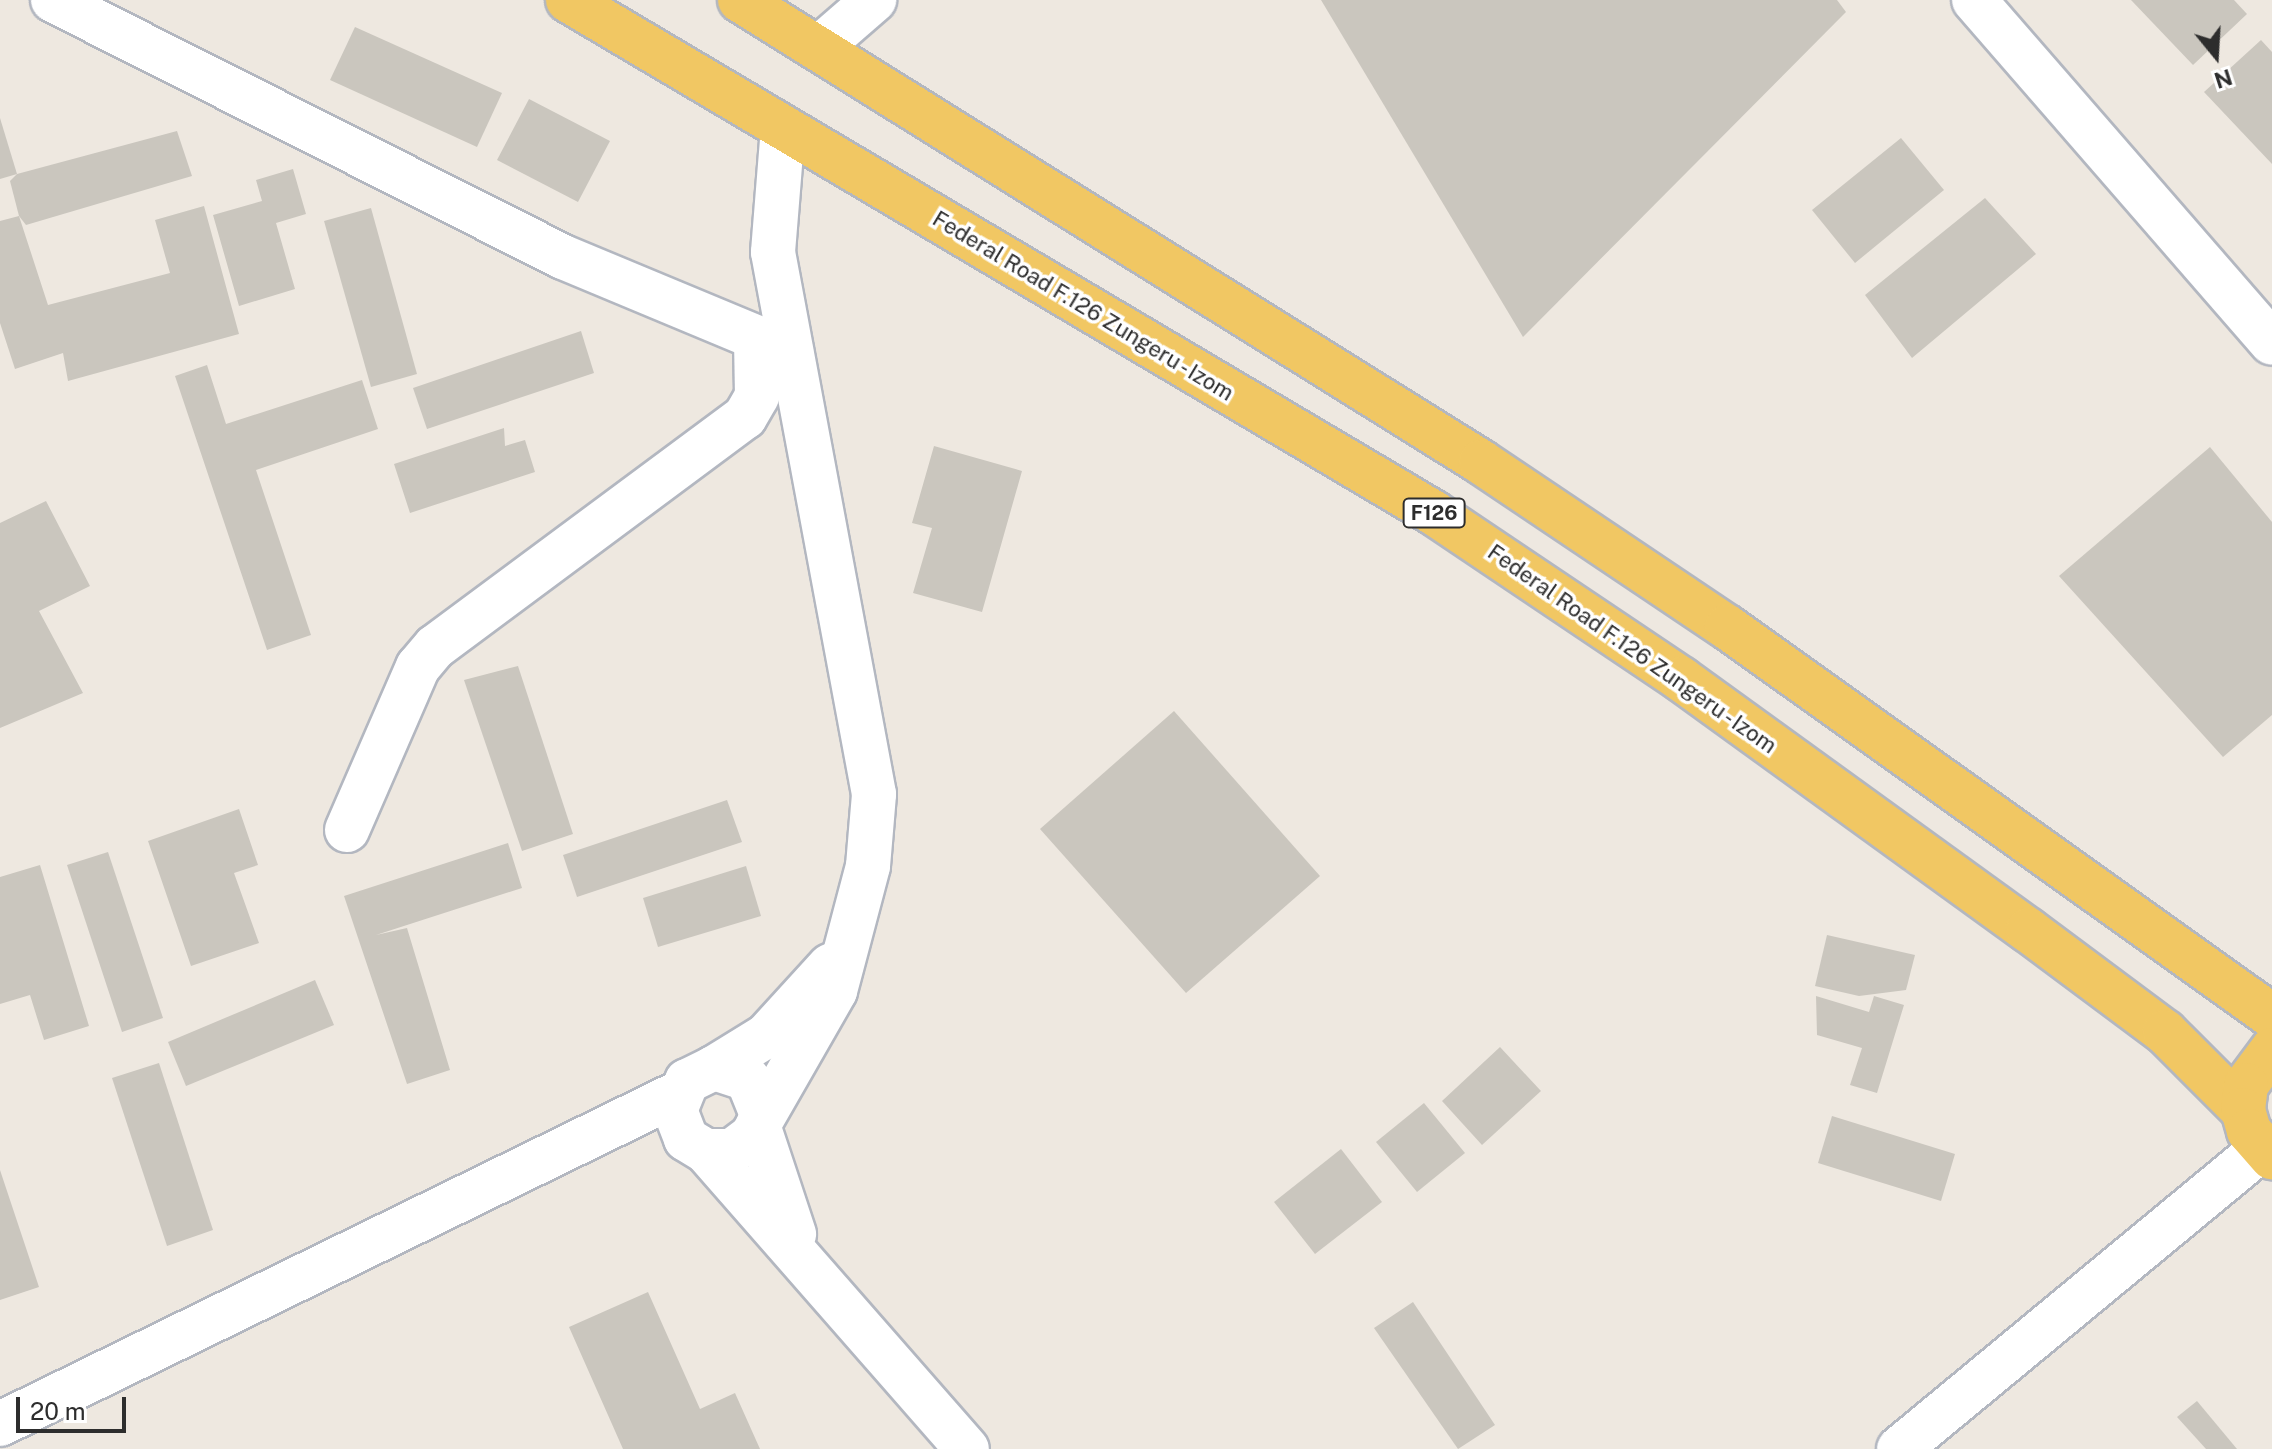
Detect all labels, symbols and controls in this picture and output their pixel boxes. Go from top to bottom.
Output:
north arrow [2176,16,2256,96]
text: N [2211,64,2236,94]
street label: Federal Road F.126 Zungeru - Izom [925,204,1241,408]
road number: F126 [1402,497,1466,529]
street label: Federal Road F.126 Zungeru - Izom [1480,537,1784,761]
scale bar [20,1381,130,1431]
text: 20 m [30,1397,86,1425]

